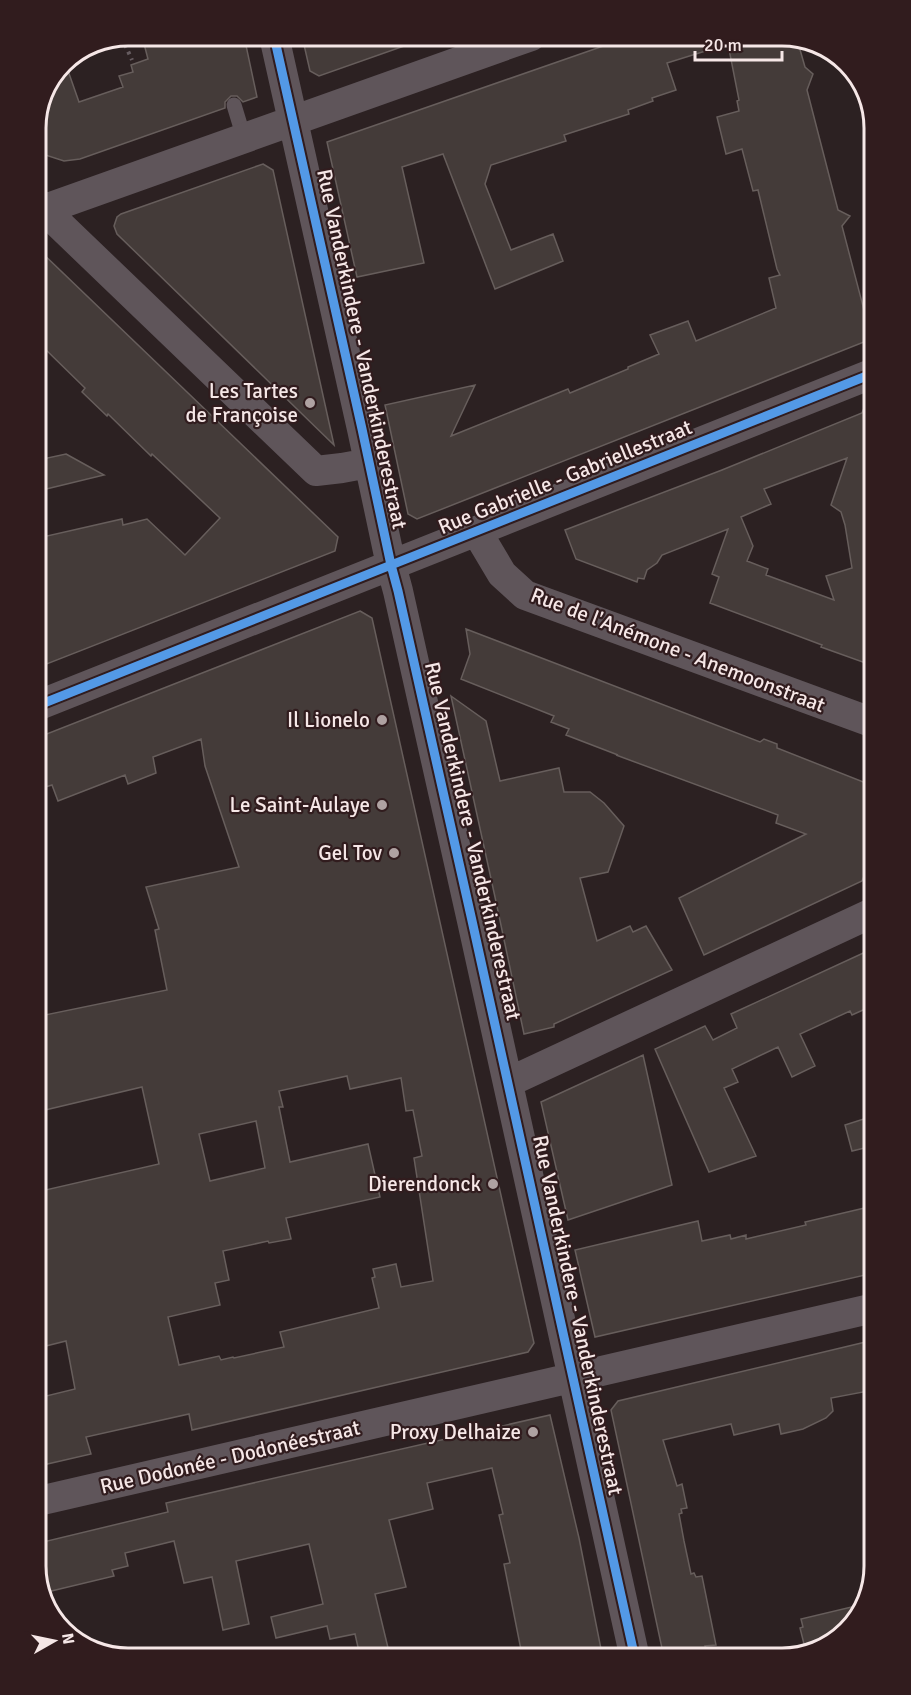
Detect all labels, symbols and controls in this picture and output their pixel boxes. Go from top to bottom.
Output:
scale bar [695,24,782,62]
text: 20 m [704,34,742,56]
street label: Rue Vanderkindere - Vanderkinderestraat [311,167,413,531]
place label: Les Tartes de Françoise [185,378,298,428]
marker: Les Tartes de Françoise [303,396,317,410]
street label: Rue Gabrielle - Gabriellestraat [434,414,696,540]
street label: Rue de l'Anémone - Anemoonstraat [527,582,829,718]
street label: Rue Vanderkindere - Vanderkinderestraat [419,659,527,1023]
place label: Il Lionelo [287,707,370,733]
marker: Il Lionelo [375,713,389,727]
place label: Le Saint-Aulaye [229,792,370,818]
marker: Le Saint-Aulaye [375,798,389,812]
place label: Gel Tov [318,840,382,866]
marker: Gel Tov [387,846,401,860]
street label: Rue Vanderkindere - Vanderkinderestraat [527,1133,629,1497]
place label: Dierendonck [368,1171,481,1197]
marker: Dierendonck [486,1177,500,1191]
street label: Rue Dodonée - Dodonéestraat [98,1414,362,1500]
place label: Proxy Delhaize [390,1419,521,1445]
marker: Proxy Delhaize [526,1425,540,1439]
north arrow [24,1611,84,1671]
text: N [57,1632,79,1646]

